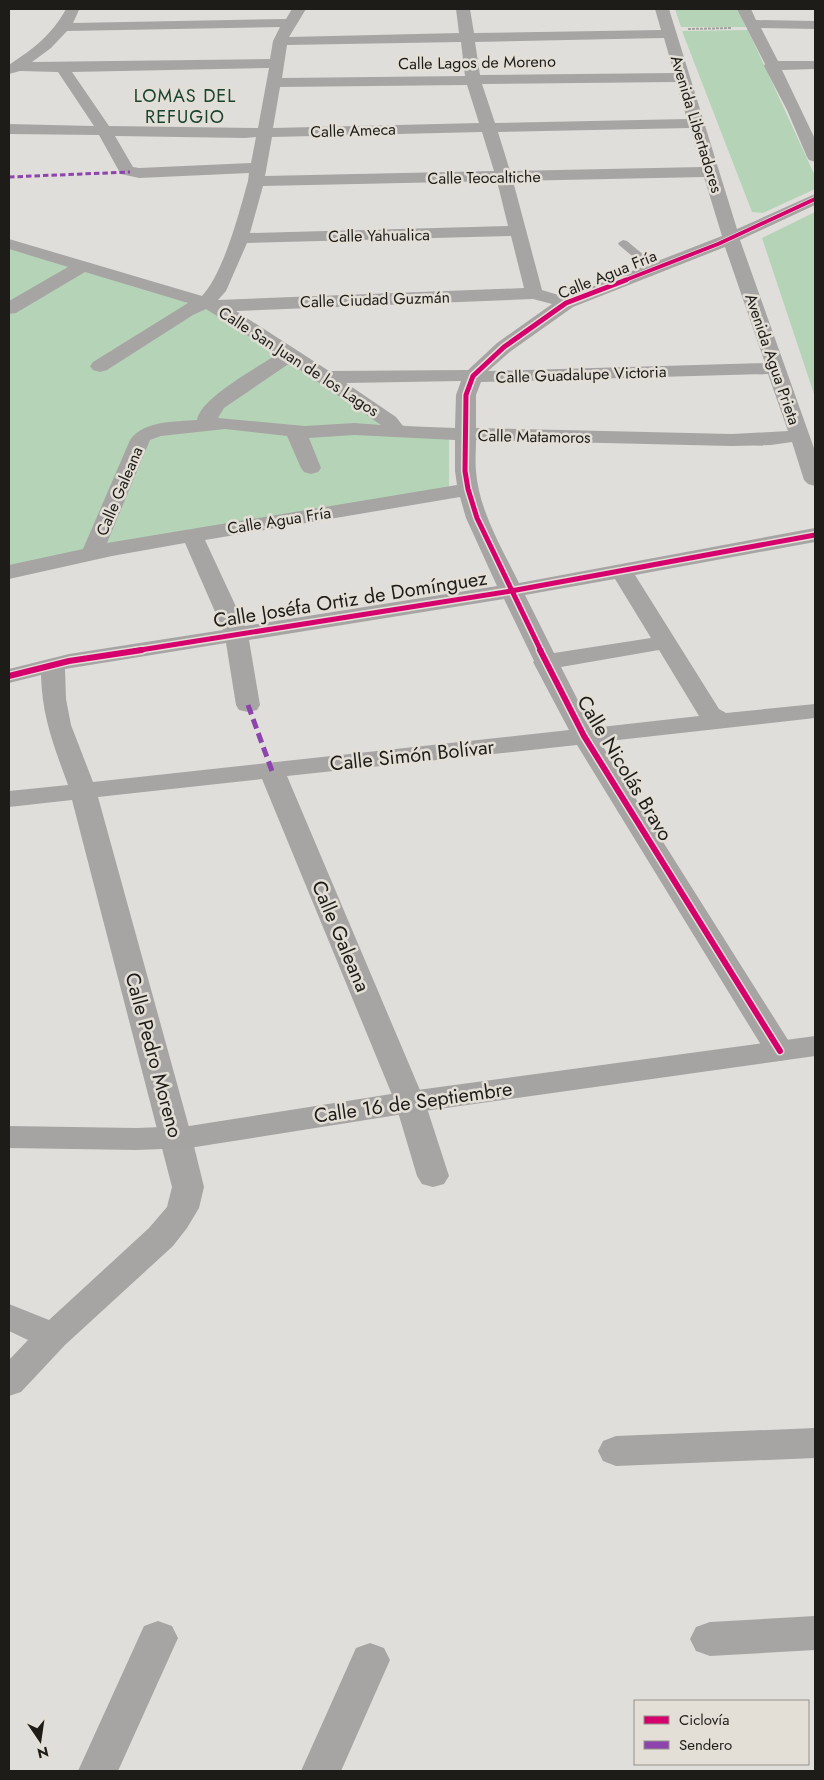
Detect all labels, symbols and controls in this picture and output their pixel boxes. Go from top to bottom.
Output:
street label: Calle Lagos de Moreno [398,50,556,75]
street label: Avenida Libertadores [665,53,728,196]
district label: LOMAS DEL REFUGIO [134,83,236,130]
street label: Calle Ameca [310,118,396,143]
street label: Calle Teocaltiche [427,165,541,190]
street label: Calle Yahualica [328,223,430,248]
street label: Calle Agua Fría [554,244,660,305]
street label: Calle Ciudad Guzmán [300,285,450,314]
street label: Avenida Agua Prieta [739,290,806,428]
street label: Calle San Juan de los Lagos [214,301,383,422]
street label: Calle Guadalupe Victoria [495,360,667,389]
street label: Calle Matamoros [477,424,591,449]
street label: Calle Galeana [90,443,149,539]
street label: Calle Agua Fría [226,501,333,540]
street label: Calle Joséfa Ortiz de Domínguez [211,564,489,635]
street label: Calle Nicolás Bravo [570,690,680,847]
street label: Calle Simón Bolívar [328,732,496,779]
street label: Calle Galeana [304,876,377,996]
street label: Calle Pedro Moreno [118,969,190,1141]
street label: Calle 16 de Septiembre [312,1074,514,1131]
legend [634,1700,809,1765]
text: Ciclovía [679,1709,729,1731]
north arrow [15,1715,65,1765]
text: Sendero [679,1734,732,1756]
text: N [35,1742,51,1764]

